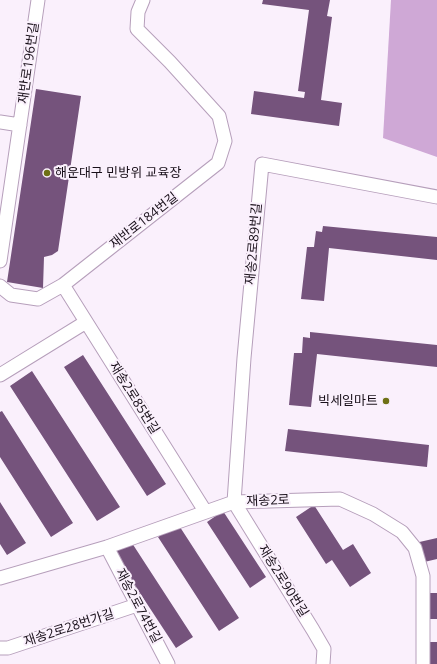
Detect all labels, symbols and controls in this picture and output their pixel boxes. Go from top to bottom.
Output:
street label: 재반로196번길 [16,21,42,105]
place label: 해운대구 민방위 교육장 [55,165,181,181]
marker: 해운대구 민방위 교육장 [42,168,52,178]
street label: 재반로184번길 [107,190,181,252]
street label: 재송2로89번길 [243,202,265,286]
street label: 재송2로85번길 [106,359,162,437]
place label: 빅세일마트 [318,393,378,409]
marker: 빅세일마트 [381,396,391,406]
street label: 재송2로 [246,492,290,510]
street label: 재송2로90번길 [255,542,311,620]
street label: 재송2로74번길 [112,566,164,646]
street label: 재송2로28번가길 [22,606,116,650]

